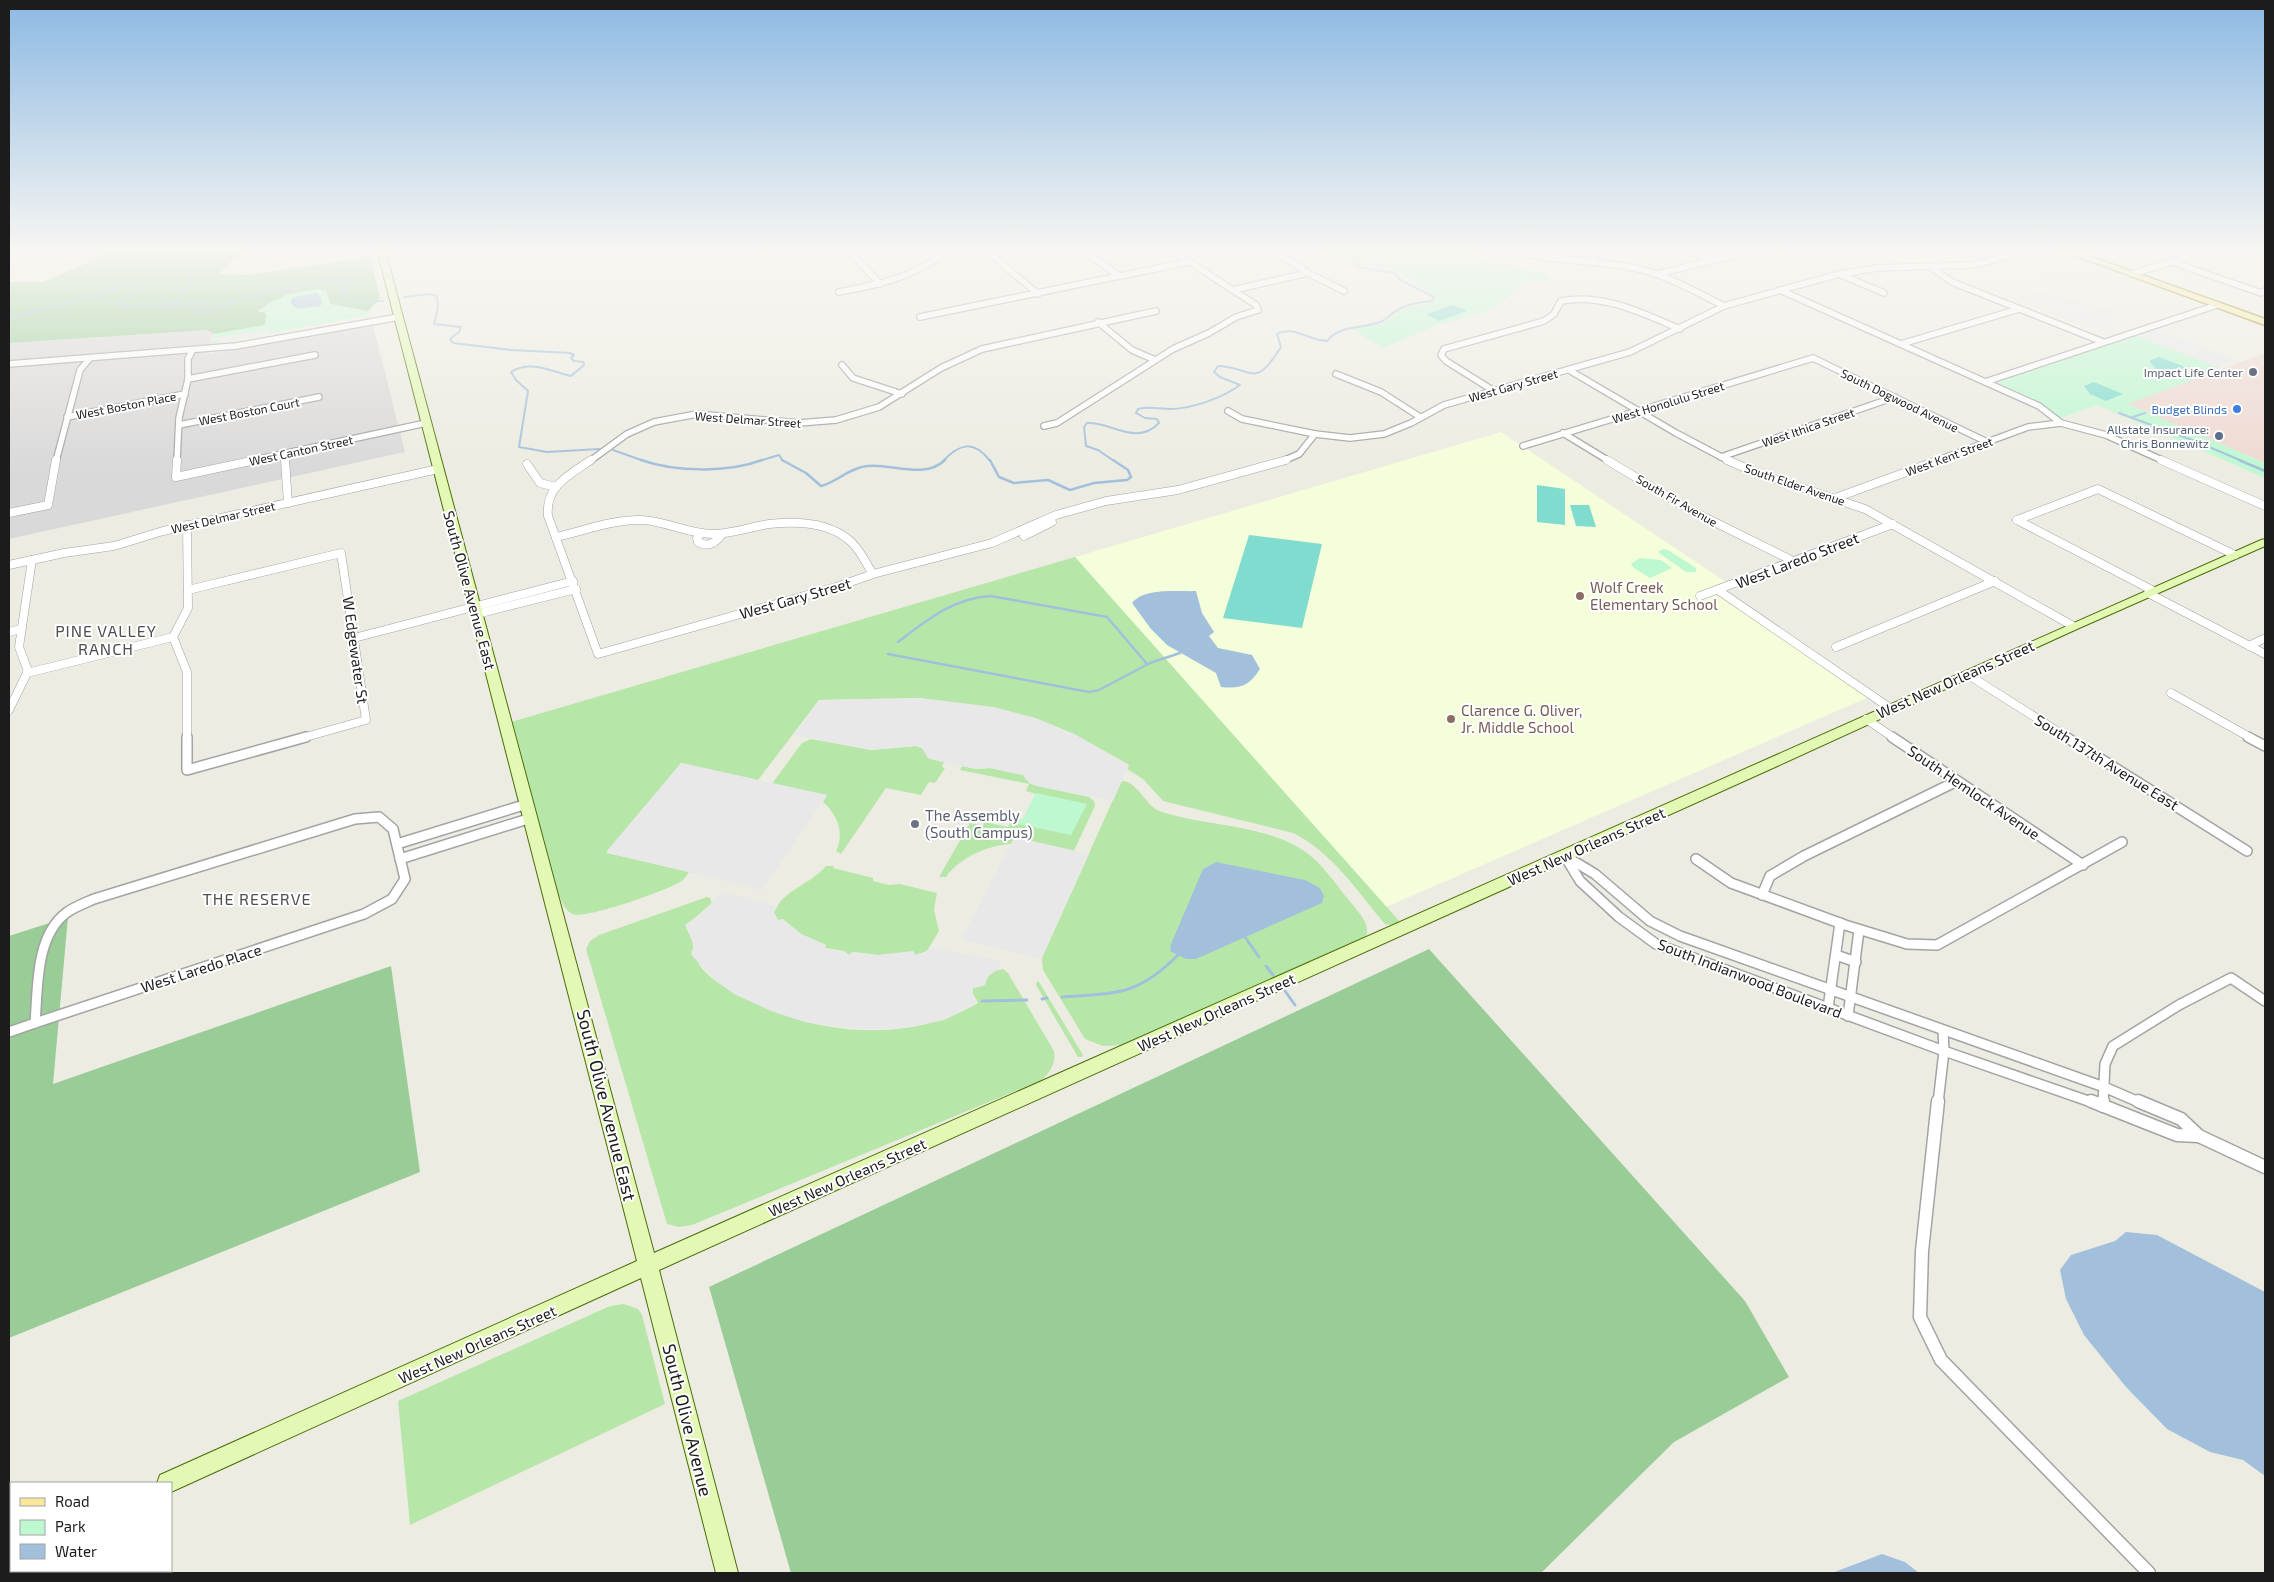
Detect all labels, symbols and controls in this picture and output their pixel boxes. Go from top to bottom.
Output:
street label: West Gary Street [1467,365,1560,404]
street label: South Dogwood Avenue [1839,365,1961,435]
place label: Impact Life Center [2144,365,2243,379]
marker: Impact Life Center [2247,366,2259,378]
street label: West Honolulu Street [1610,378,1726,426]
street label: West Boston Place [75,388,177,422]
street label: West Boston Court [197,394,301,428]
place label: Budget Blinds [2152,402,2227,416]
marker: Budget Blinds [2231,403,2243,415]
street label: West Ithica Street [1760,404,1857,449]
street label: West Delmar Street [694,408,802,430]
place label: Allstate Insurance: Chris Bonnewitz [2107,422,2209,450]
marker: Allstate Insurance: Chris Bonnewitz [2213,430,2225,442]
street label: West Canton Street [248,432,355,468]
street label: West Kent Street [1903,434,1995,478]
street label: South Elder Avenue [1743,460,1847,508]
street label: South Fir Avenue [1634,471,1720,529]
street label: West Delmar Street [169,498,277,536]
street label: South Olive Avenue East [440,508,500,672]
street label: West Laredo Street [1733,528,1861,592]
street label: West Gary Street [737,573,853,623]
place label: Wolf Creek Elementary School [1590,578,1718,613]
marker: Wolf Creek Elementary School [1574,590,1586,602]
street label: W Edgewater St [340,595,372,705]
district label: PINE VALLEY RANCH [55,621,157,658]
street label: West New Orleans Street [1873,636,2037,722]
place label: Clarence G. Oliver, Jr. Middle School [1461,701,1582,736]
street label: South 137th Avenue East [2032,710,2183,814]
marker: Clarence G. Oliver, Jr. Middle School [1445,713,1457,725]
street label: South Hemlock Avenue [1904,741,2044,843]
street label: West New Orleans Street [1504,803,1668,889]
place label: The Assembly (South Campus) [925,806,1033,841]
marker: The Assembly (South Campus) [909,818,921,830]
district label: THE RESERVE [203,889,311,908]
street label: South Indianwood Boulevard [1655,935,1845,1021]
street label: West Laredo Place [138,940,264,996]
street label: West New Orleans Street [1134,969,1298,1055]
street label: South Olive Avenue East [573,1007,642,1203]
street label: West New Orleans Street [765,1134,929,1220]
street label: West New Orleans Street [395,1301,559,1387]
street label: South Olive Avenue [658,1341,718,1499]
legend [10,1482,172,1572]
text: Road [55,1492,90,1510]
text: Park [55,1517,86,1535]
text: Water [55,1542,97,1560]

